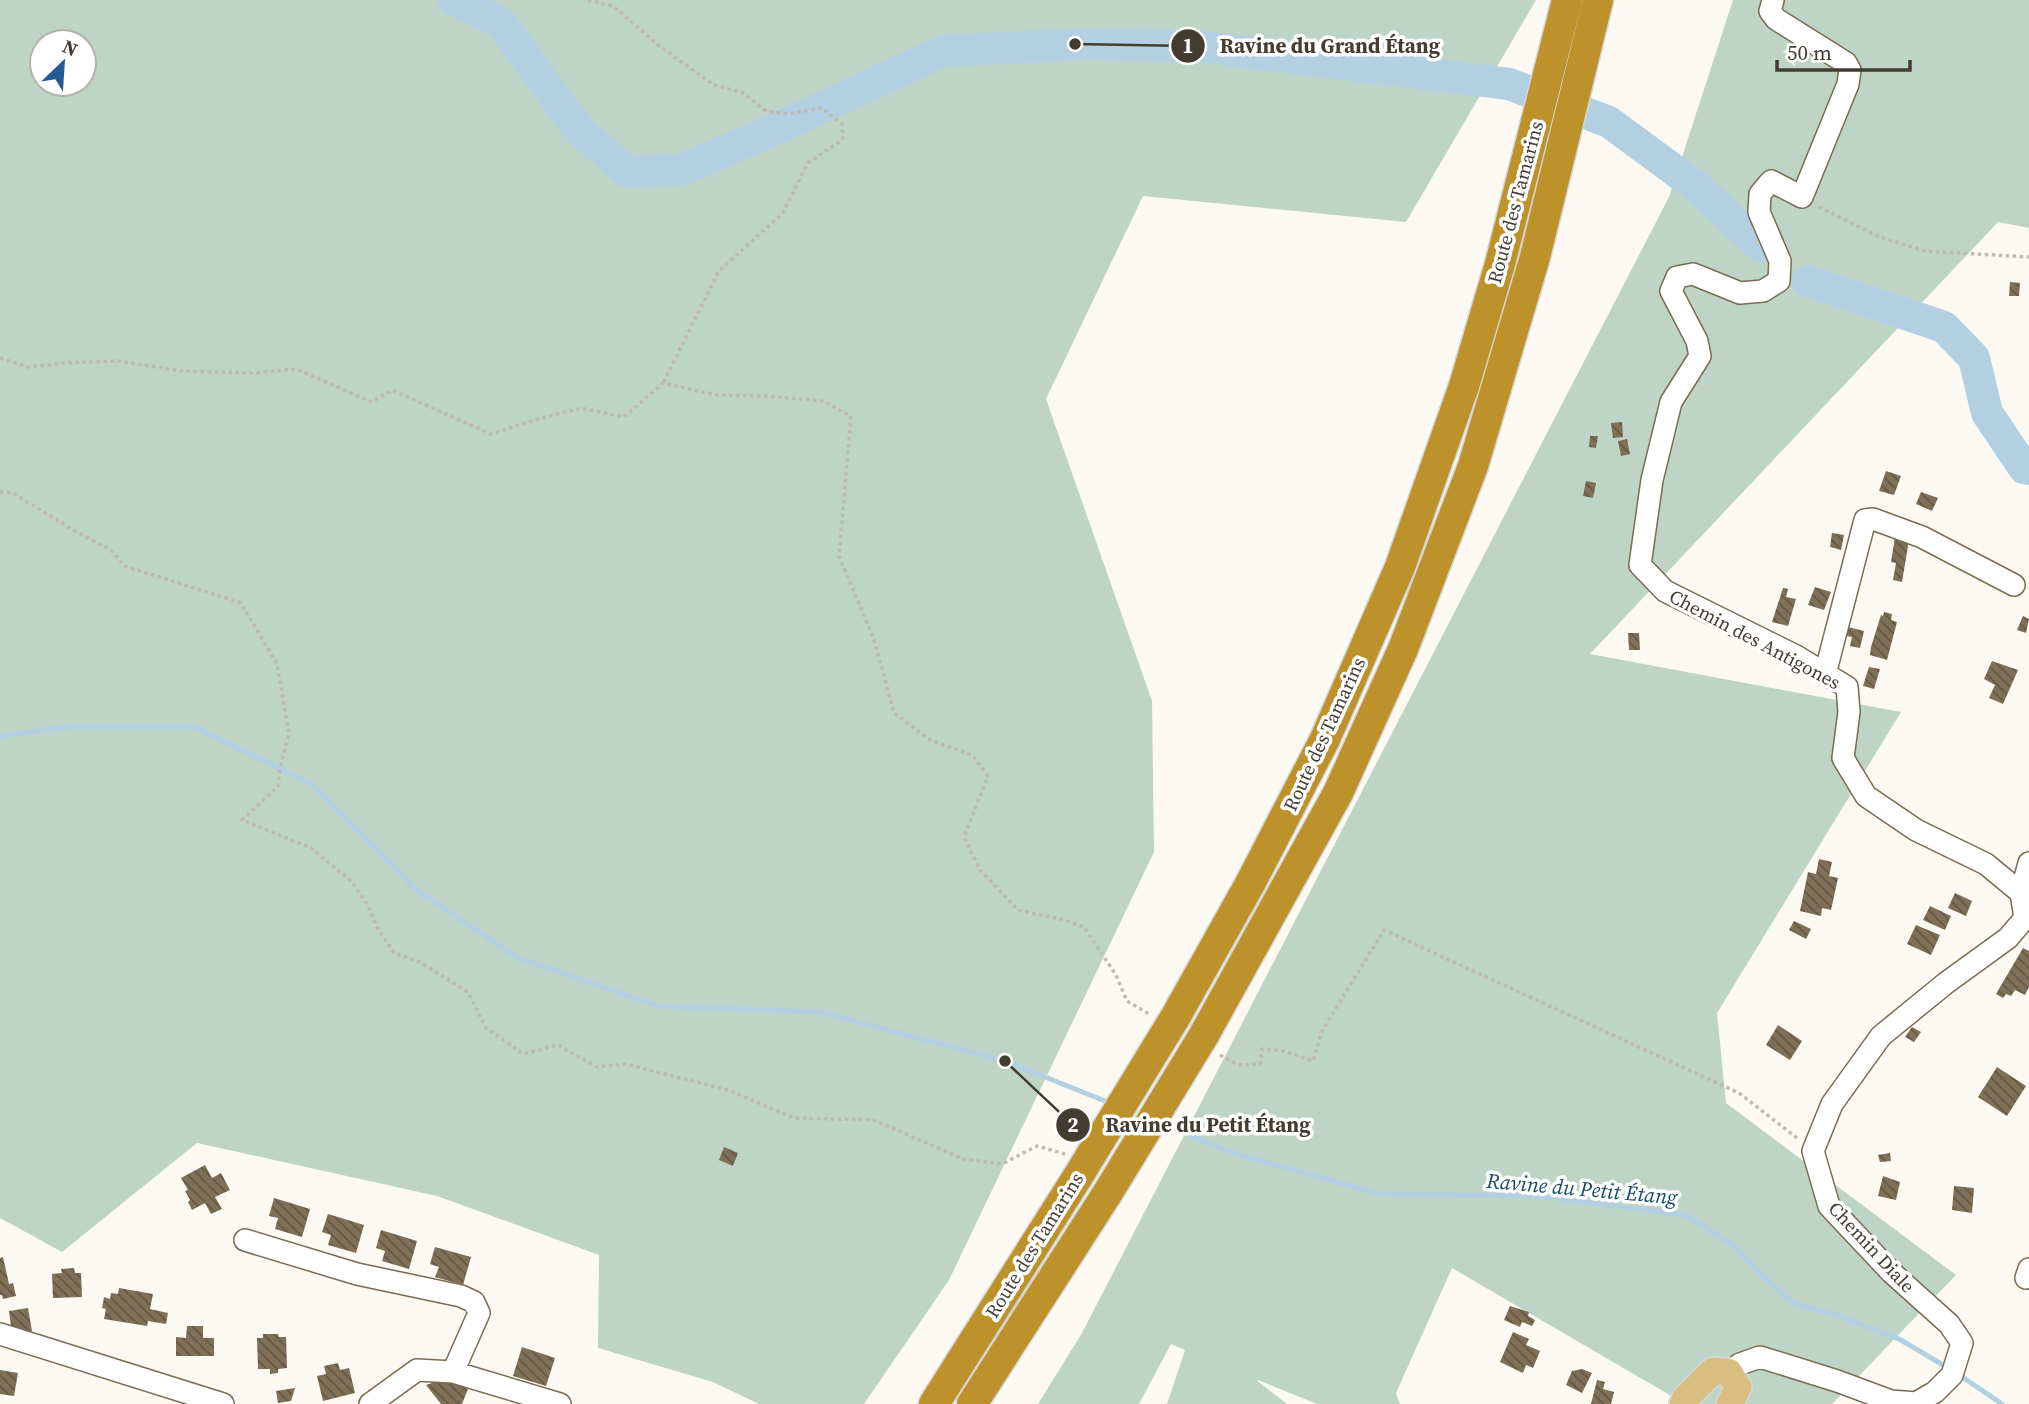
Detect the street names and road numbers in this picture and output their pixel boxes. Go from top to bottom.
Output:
street label: Route des Tamarins [1481,118,1549,286]
street label: Chemin des Antigones [1665,583,1845,695]
street label: Route des Tamarins [1277,653,1371,815]
street label: Route des Tamarins [979,1167,1089,1323]
street label: Chemin Diale [1823,1196,1921,1298]

